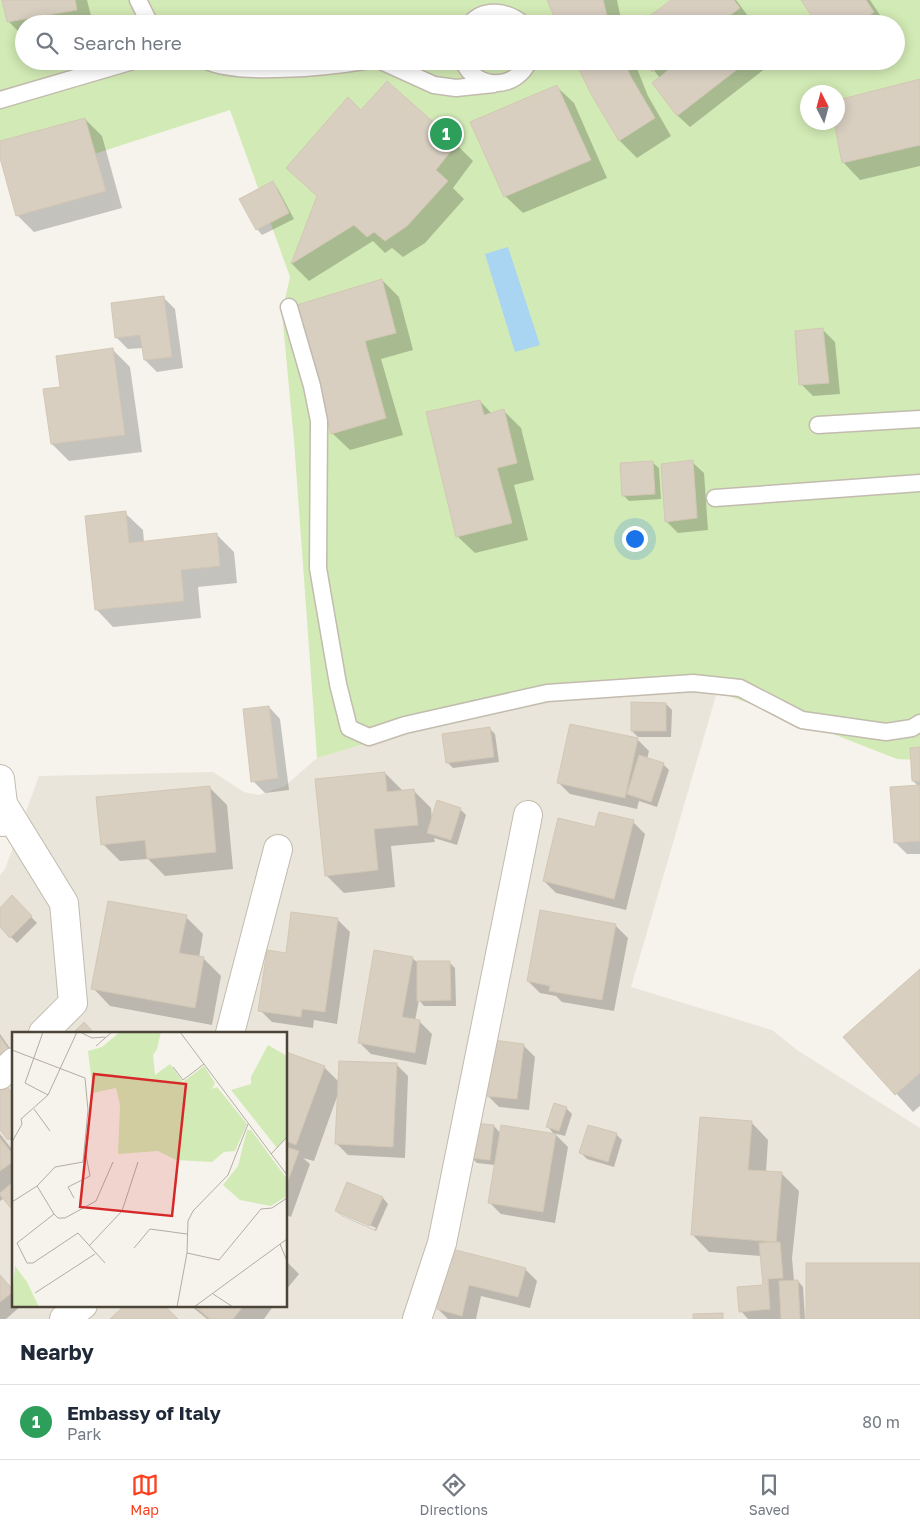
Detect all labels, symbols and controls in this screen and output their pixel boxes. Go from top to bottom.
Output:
search box [15,15,905,70]
icon: search [33,29,61,57]
text: Search here [73,31,182,54]
north arrow [800,85,845,130]
pin: 1 [430,115,462,153]
your location [622,526,648,552]
inset map [12,1032,288,1306]
text: Nearby [20,1339,94,1365]
text: Embassy of Italy [67,1401,221,1424]
text: 1 [32,1412,40,1432]
text: 80 m [862,1412,900,1432]
text: Park [67,1424,102,1444]
tab: Map [130,1471,159,1518]
tab: Directions [420,1471,488,1518]
tab: Saved [749,1471,790,1518]

